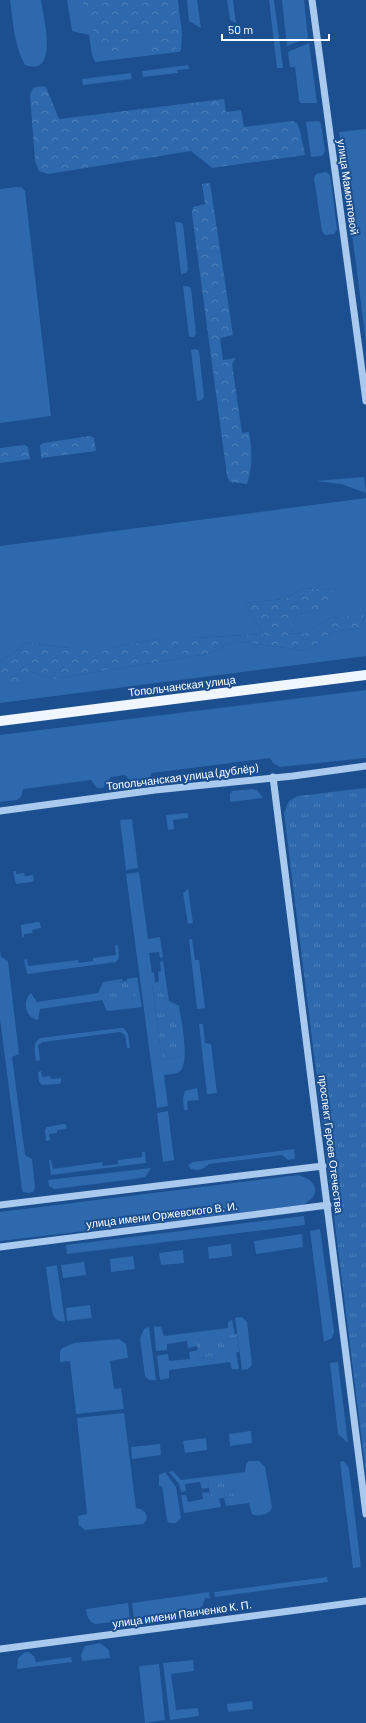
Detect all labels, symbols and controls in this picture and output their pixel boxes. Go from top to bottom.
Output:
scale bar [222,16,329,42]
text: 50 m [228,22,253,36]
street label: улица Мамонтовой [335,138,362,236]
street label: Топольчанская улица [127,672,237,699]
street label: Топольчанская улица (дублёр) [105,761,259,792]
street label: проспект Героев Отечества [317,1074,347,1215]
street label: улица имени Оржевского В. И. [85,1199,239,1230]
street label: улица имени Панченко К. П. [111,1597,252,1630]

